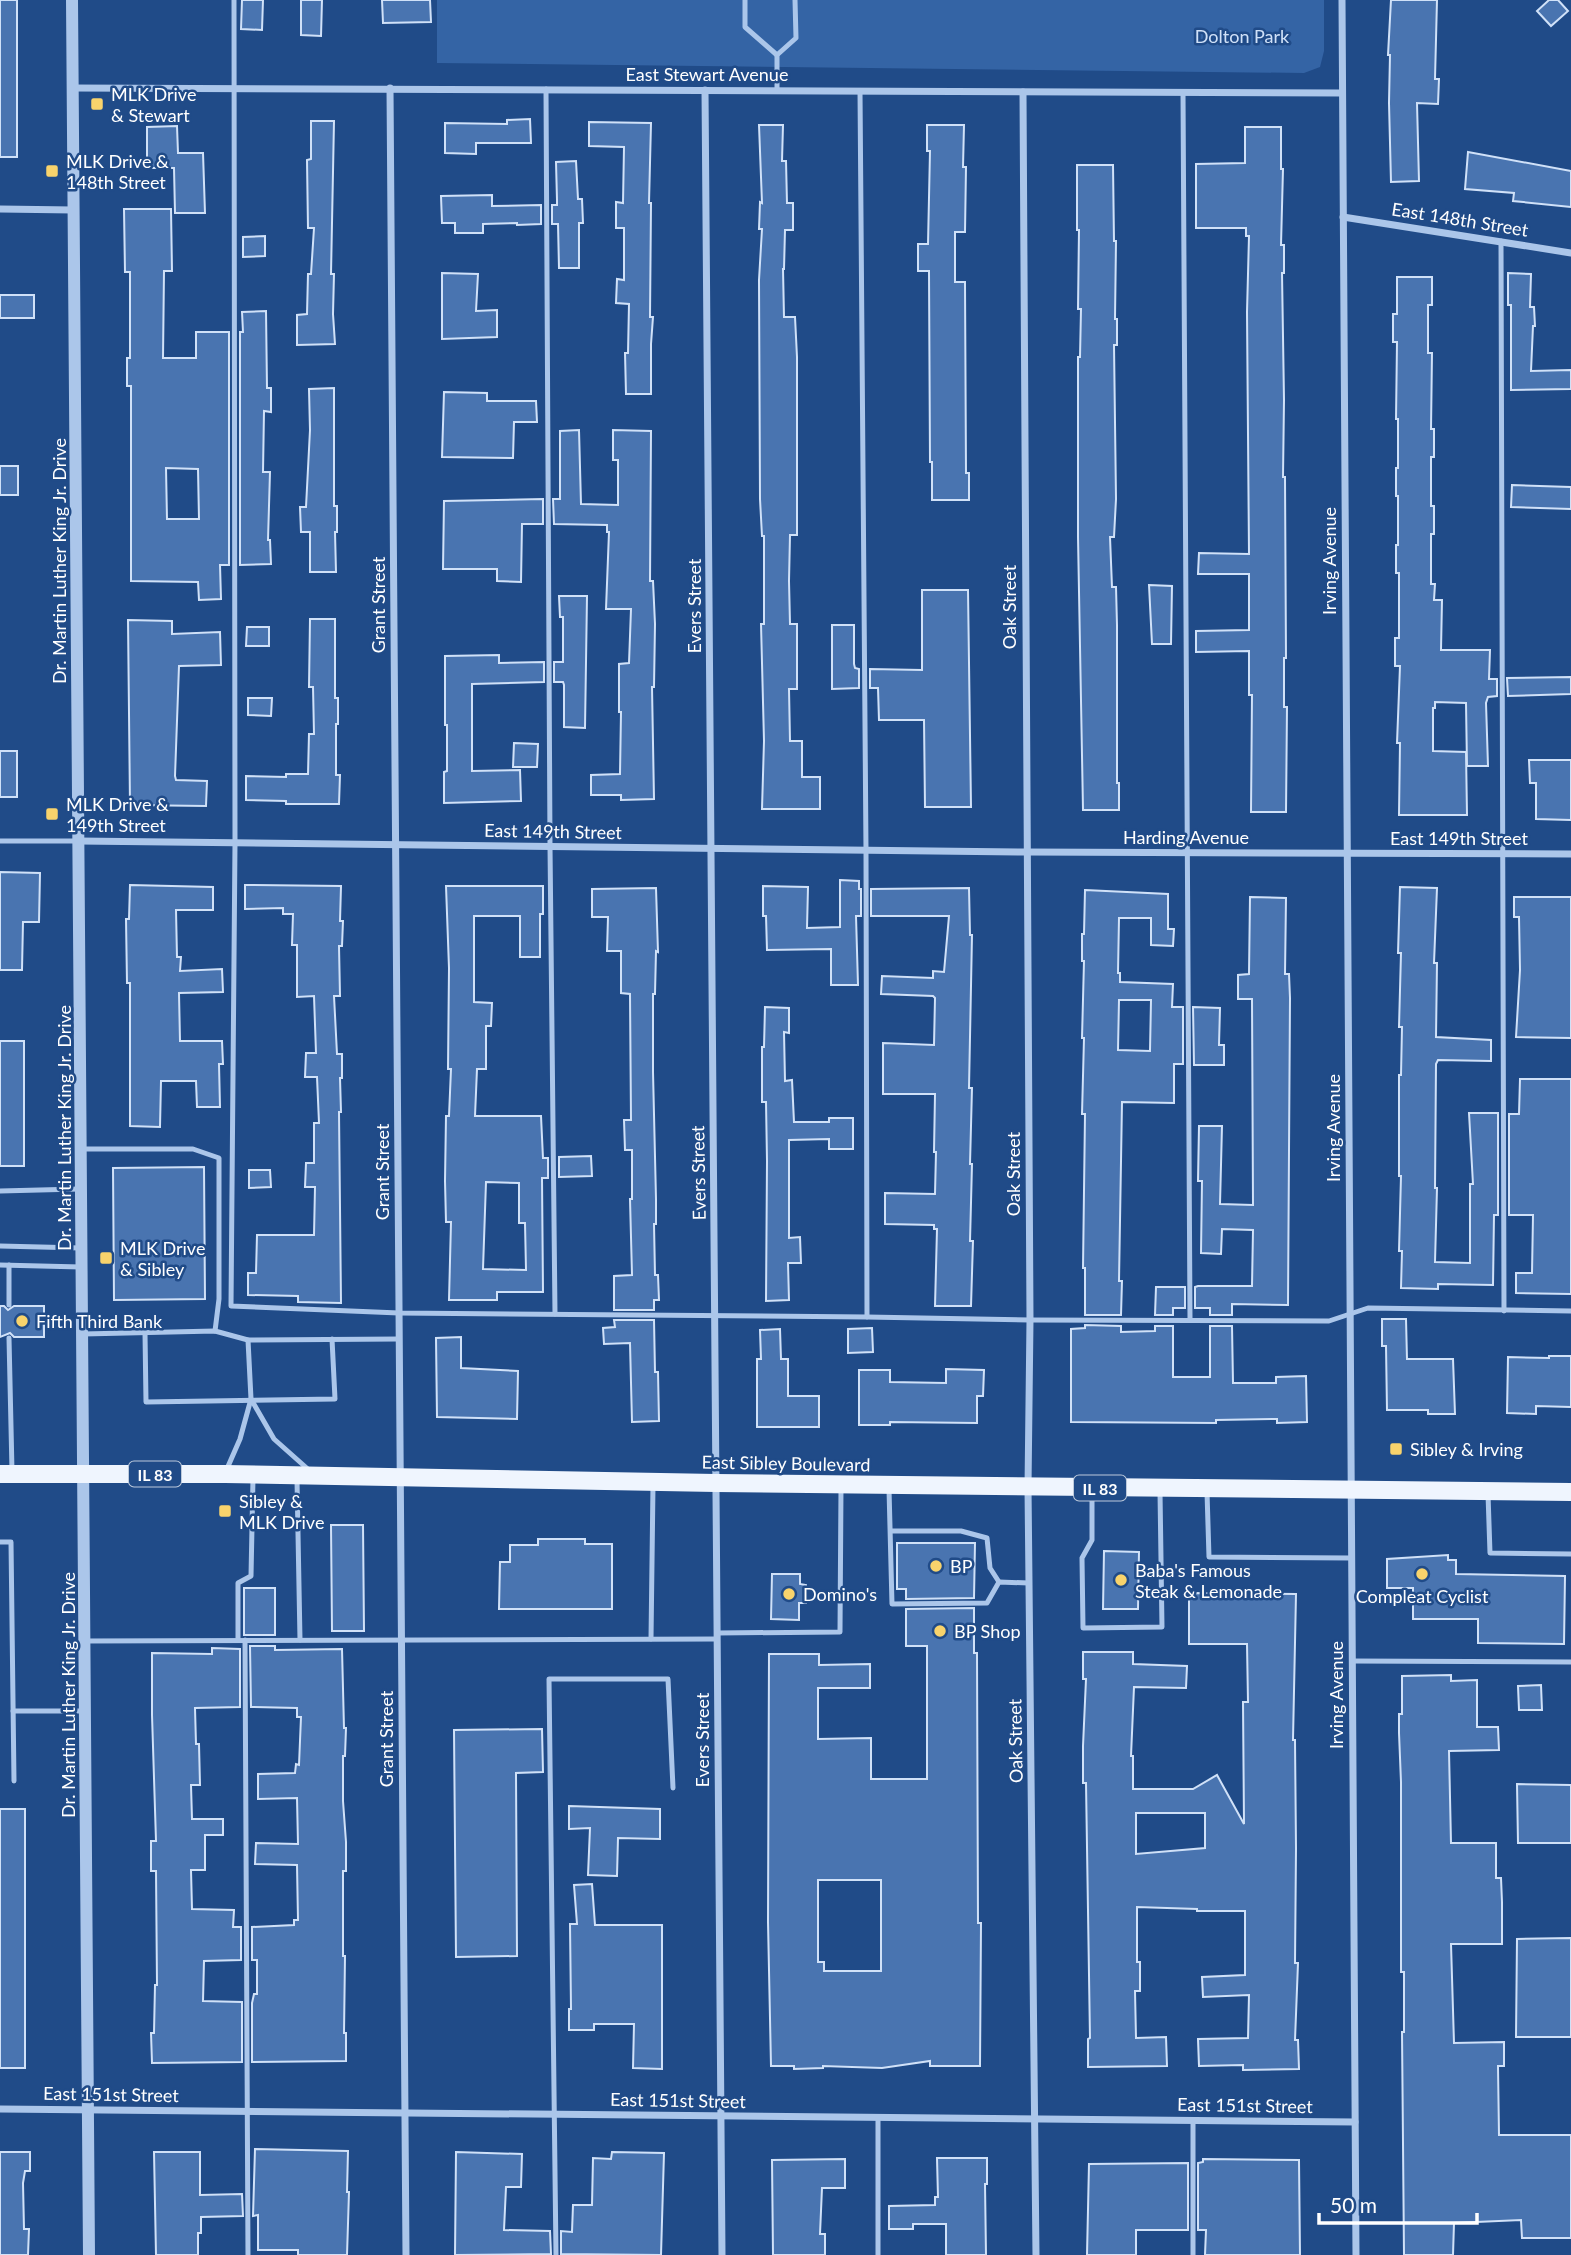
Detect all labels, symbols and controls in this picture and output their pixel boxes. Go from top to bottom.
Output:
park label: Dolton Park [1195,25,1290,47]
street label: East Stewart Avenue [626,63,788,85]
place label: MLK Drive & Stewart [111,83,196,126]
marker: MLK Drive & Stewart [89,96,105,112]
place label: MLK Drive & 148th Street [66,150,169,193]
marker: MLK Drive & 148th Street [44,163,60,179]
street label: East 148th Street [1390,197,1530,241]
street label: Dr. Martin Luther King Jr. Drive [48,438,70,684]
street label: Irving Avenue [1318,507,1340,615]
street label: Grant Street [367,556,389,653]
street label: Evers Street [683,558,705,653]
street label: Oak Street [998,564,1020,649]
place label: MLK Drive & 149th Street [66,793,169,836]
marker: MLK Drive & 149th Street [44,806,60,822]
street label: East 149th Street [484,819,623,843]
street label: Harding Avenue [1123,826,1249,848]
street label: East 149th Street [1390,827,1528,849]
street label: Dr. Martin Luther King Jr. Drive [53,1005,75,1251]
street label: Irving Avenue [1322,1074,1344,1182]
street label: Grant Street [371,1123,393,1220]
street label: Evers Street [686,1125,710,1221]
street label: Oak Street [1002,1131,1024,1216]
place label: MLK Drive & Sibley [120,1237,205,1280]
marker: MLK Drive & Sibley [98,1250,114,1266]
place label: Fifth Third Bank [36,1310,163,1332]
marker: Fifth Third Bank [14,1313,30,1329]
place label: Sibley & Irving [1410,1438,1523,1460]
marker: Sibley & Irving [1388,1441,1404,1457]
street label: East Sibley Boulevard [701,1451,871,1475]
road number: IL 83 [129,1462,181,1486]
road number: IL 83 [1074,1476,1126,1500]
place label: Sibley & MLK Drive [239,1490,324,1533]
marker: Sibley & MLK Drive [217,1503,233,1519]
place label: BP [950,1555,973,1577]
marker: BP [928,1558,944,1574]
place label: Baba's Famous Steak & Lemonade [1135,1559,1282,1602]
marker: Compleat Cyclist [1414,1566,1430,1582]
street label: Dr. Martin Luther King Jr. Drive [57,1572,79,1818]
marker: Baba's Famous Steak & Lemonade [1113,1572,1129,1588]
place label: Domino's [803,1583,877,1605]
place label: Compleat Cyclist [1356,1585,1489,1607]
marker: Domino's [781,1586,797,1602]
place label: BP Shop [954,1620,1021,1642]
marker: BP Shop [932,1623,948,1639]
street label: Irving Avenue [1325,1641,1347,1749]
street label: Grant Street [375,1690,397,1787]
street label: Evers Street [691,1692,713,1787]
street label: Oak Street [1003,1698,1027,1783]
street label: East 151st Street [43,2082,180,2106]
street label: East 151st Street [610,2088,747,2112]
street label: East 151st Street [1177,2093,1314,2117]
scale bar [1319,2182,1476,2226]
text: 50 m [1330,2192,1377,2217]

